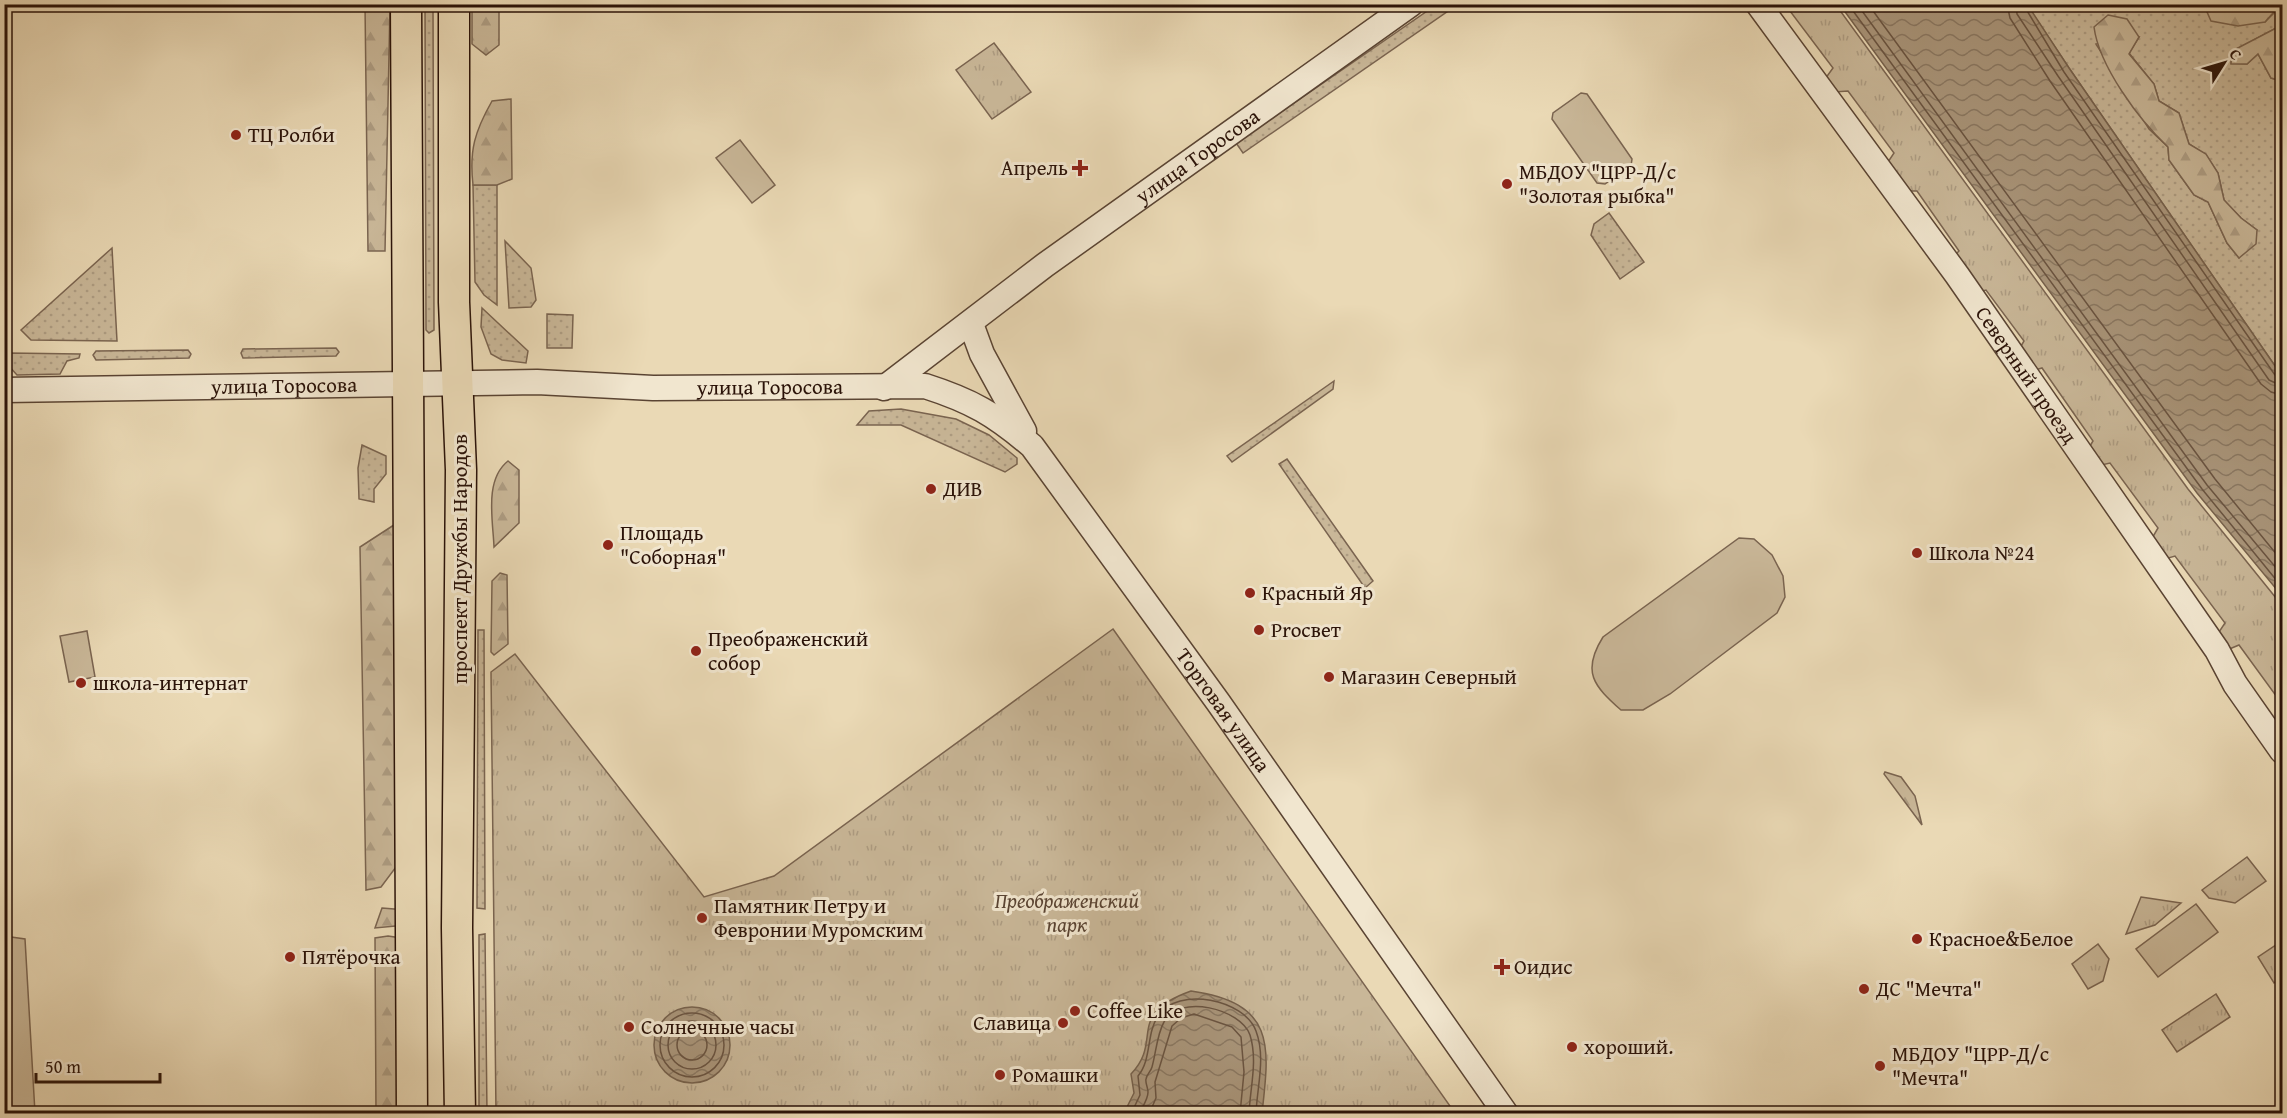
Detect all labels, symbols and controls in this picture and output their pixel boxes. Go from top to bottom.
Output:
north arrow [2194,33,2254,93]
text: С [2224,43,2248,65]
street label: улица Торосова [1128,101,1266,211]
place label: ТЦ Ролби [248,119,335,150]
marker: ТЦ Ролби [229,128,243,142]
place label: Апрель [1001,152,1068,183]
place label: МБДОУ "ЦРР-Д/с "Золотая рыбка" [1519,156,1676,211]
marker: Апрель [1073,161,1087,175]
marker: МБДОУ "ЦРР-Д/с "Золотая рыбка" [1500,177,1514,191]
street label: Северный проезд [1968,300,2086,450]
street label: улица Торосова [210,369,357,402]
street label: улица Торосова [696,371,843,403]
street label: проспект Дружбы Народов [444,434,475,684]
place label: ДИВ [942,473,982,504]
marker: ДИВ [924,482,938,496]
place label: Площадь "Соборная" [620,517,726,572]
place label: Школа №24 [1929,537,2035,568]
marker: Площадь "Соборная" [601,538,615,552]
marker: Школа №24 [1910,546,1924,560]
place label: Красный Яр [1262,577,1373,608]
marker: Красный Яр [1243,586,1257,600]
place label: Proсвет [1271,614,1341,645]
place label: Преображенский собор [708,623,868,678]
marker: Proсвет [1252,623,1266,637]
street label: Торговая улица [1169,641,1278,778]
marker: Преображенский собор [689,644,703,658]
place label: Магазин Северный [1341,661,1517,692]
place label: школа-интернат [93,667,248,698]
marker: Магазин Северный [1322,670,1336,684]
marker: школа-интернат [74,676,88,690]
park label: Преображенский парк [995,885,1140,940]
place label: Памятник Петру и Февронии Муромским [714,890,924,945]
marker: Памятник Петру и Февронии Муромским [695,911,709,925]
place label: Красное&Белое [1929,923,2074,954]
marker: Красное&Белое [1910,932,1924,946]
place label: Пятёрочка [302,941,400,972]
marker: Пятёрочка [283,950,297,964]
place label: Оидис [1514,951,1572,982]
marker: Оидис [1495,960,1509,974]
place label: ДС "Мечта" [1875,973,1982,1004]
marker: ДС "Мечта" [1857,982,1871,996]
place label: Coffee Like [1087,995,1183,1026]
marker: Coffee Like [1068,1004,1082,1018]
place label: Славица [973,1007,1051,1038]
place label: Солнечные часы [641,1011,795,1042]
marker: Славица [1056,1016,1070,1030]
marker: Солнечные часы [622,1020,636,1034]
place label: хороший. [1584,1031,1673,1062]
place label: МБДОУ "ЦРР-Д/с "Мечта" [1892,1038,2049,1093]
marker: хороший. [1565,1040,1579,1054]
scale bar [36,1046,160,1084]
text: 50 m [45,1053,81,1080]
place label: Ромашки [1012,1059,1098,1090]
marker: МБДОУ "ЦРР-Д/с "Мечта" [1873,1059,1887,1073]
marker: Ромашки [993,1068,1007,1082]

